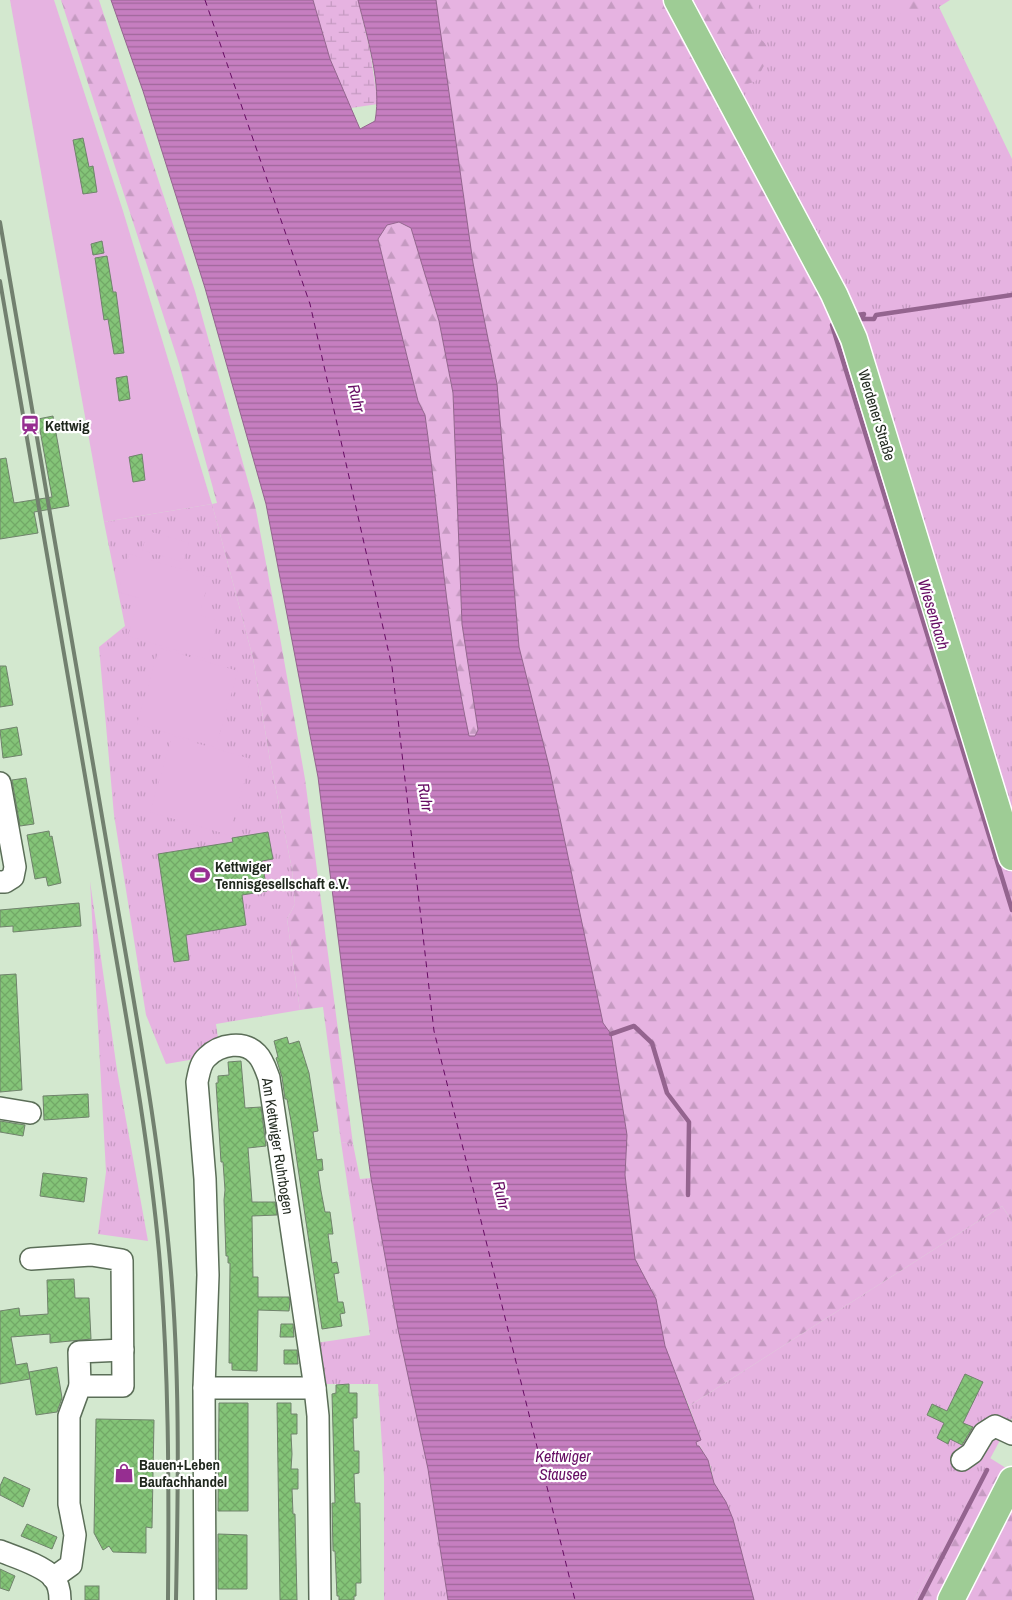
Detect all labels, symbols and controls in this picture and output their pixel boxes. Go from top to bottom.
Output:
street label: Werdener Straße [853,367,901,463]
water label: Ruhr [343,382,371,415]
station icon: Kettwig [19,414,41,436]
place label: Kettwig [45,415,90,436]
water label: Wiesenbach [913,576,955,652]
water label: Ruhr [413,781,439,813]
place label: Kettwiger Tennisgesellschaft e.V. [215,856,349,894]
sports icon: Kettwiger Tennisgesellschaft e.V. [189,864,211,886]
street label: Am Kettwiger Ruhrbogen [257,1075,299,1216]
water label: Ruhr [488,1179,516,1212]
water label: Kettwiger Stausee [535,1445,591,1485]
place label: Bauen+Leben Baufachhandel [139,1454,227,1492]
shop icon: Bauen+Leben Baufachhandel [113,1462,135,1484]

